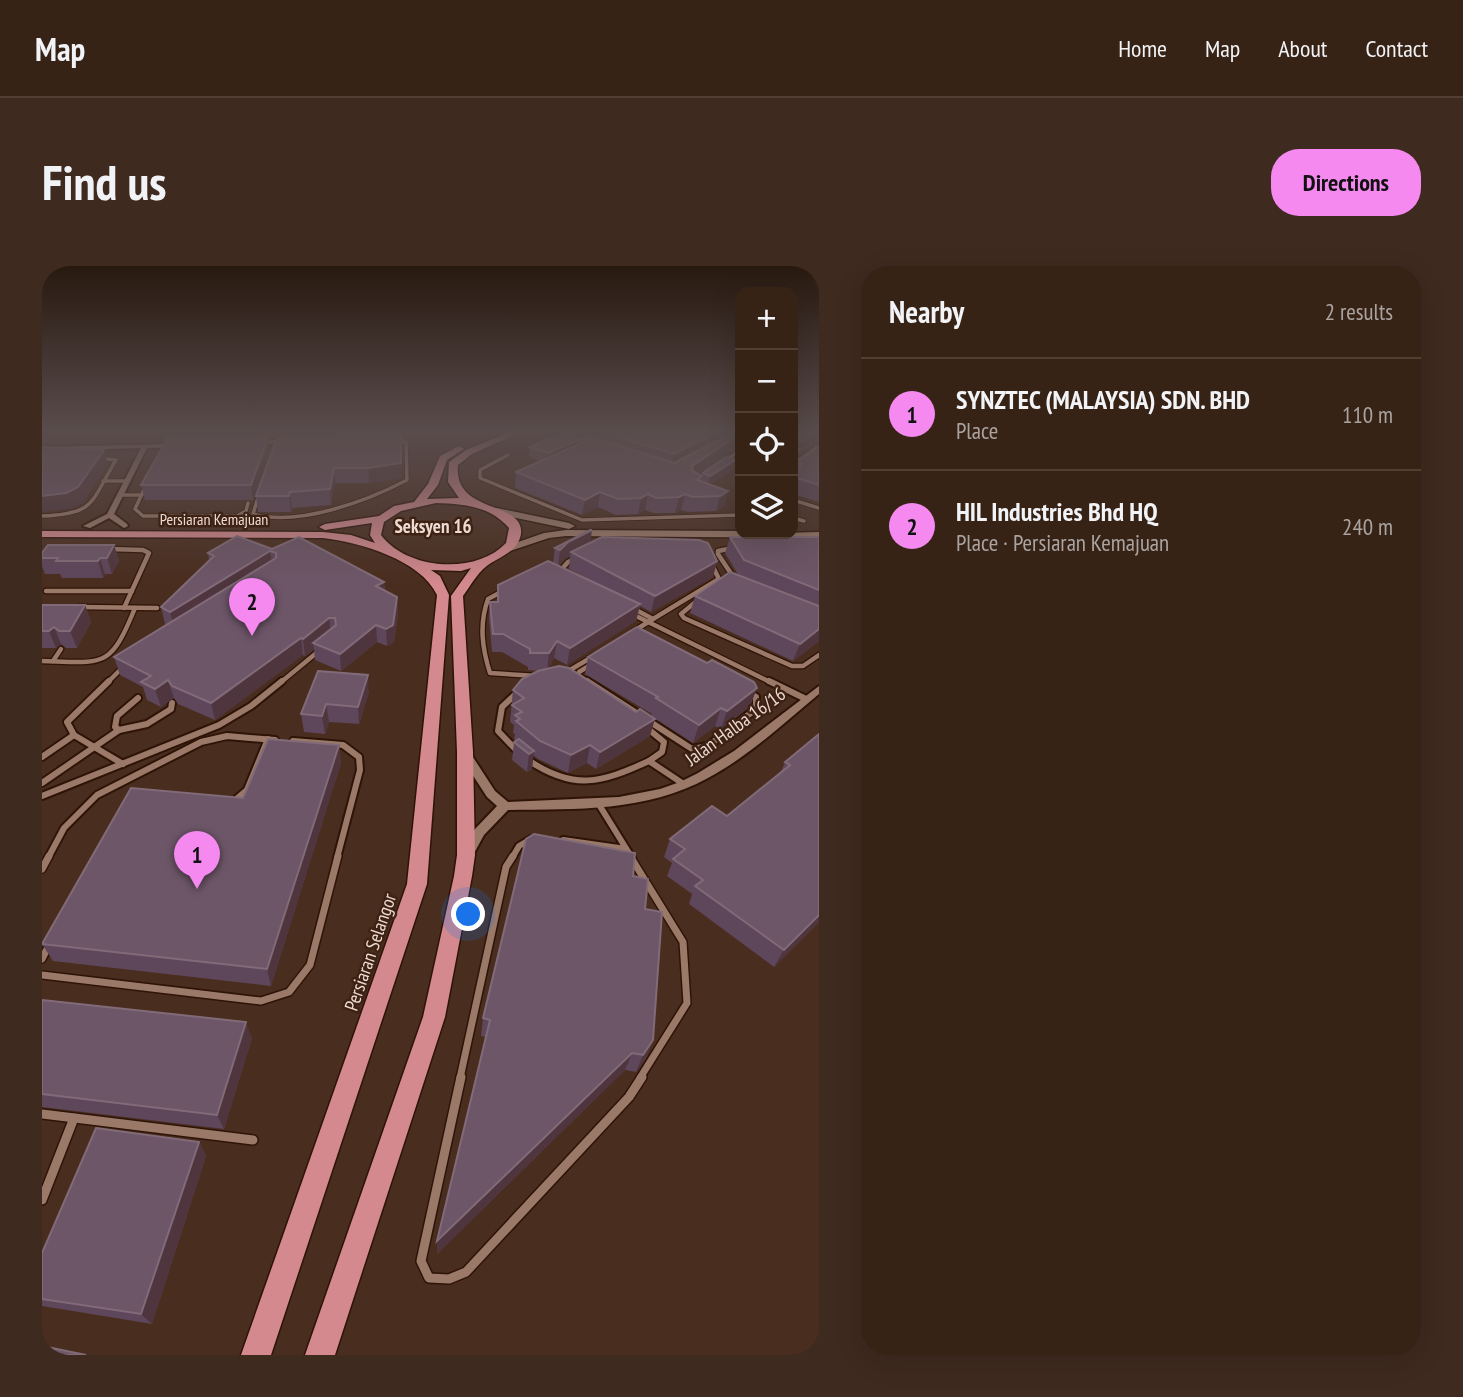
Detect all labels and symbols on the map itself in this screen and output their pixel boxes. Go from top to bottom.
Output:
street label: Persiaran Kemajuan [160,509,268,529]
district label: Seksyen 16 [394,514,472,538]
pin: 2 [229,578,275,636]
street label: Jalan Halba 16/16 [679,681,790,771]
pin: 1 [174,831,220,889]
street label: Persiaran Selangor [339,890,402,1014]
your location [451,897,485,931]

